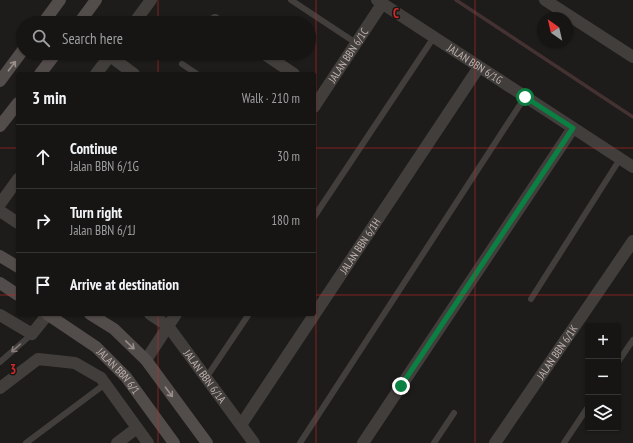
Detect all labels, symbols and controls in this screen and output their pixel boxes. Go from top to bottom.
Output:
text: C [393,5,399,22]
north arrow [537,12,573,48]
search box [16,16,316,60]
street label: JALAN BBN 6/1C [324,25,371,86]
icon: search [30,27,52,49]
text: Search here [62,29,123,48]
street label: JALAN BBN 6/1G [444,40,505,87]
one-way arrow [7,60,16,71]
text: 3 min [32,87,66,109]
route start [516,88,534,106]
text: Walk · 210 m [242,90,300,107]
text: Continue [70,139,117,158]
icon: ahead [32,146,54,168]
text: 30 m [277,148,300,165]
text: Jalan BBN 6/1G [70,158,139,175]
text: Turn right [70,203,122,222]
icon: right [32,210,54,232]
text: 180 m [271,212,300,229]
street label: JALAN BBN 6/1H [336,215,384,277]
text: Jalan BBN 6/1J [70,222,136,239]
icon: arrive [32,274,54,296]
text: Arrive at destination [70,275,179,294]
street label: JALAN BBN 6/1K [533,322,581,383]
map controls [585,323,621,431]
button: + [585,323,621,359]
one-way arrow [125,340,135,350]
one-way arrow [11,343,21,353]
street label: JALAN BBN 6/1 [93,344,143,397]
street label: JALAN BBN 6/1A [180,346,230,406]
button: − [585,359,621,395]
text: 3 [10,361,16,378]
route end [392,377,410,395]
one-way arrow [165,386,173,397]
button: layers [585,395,621,431]

